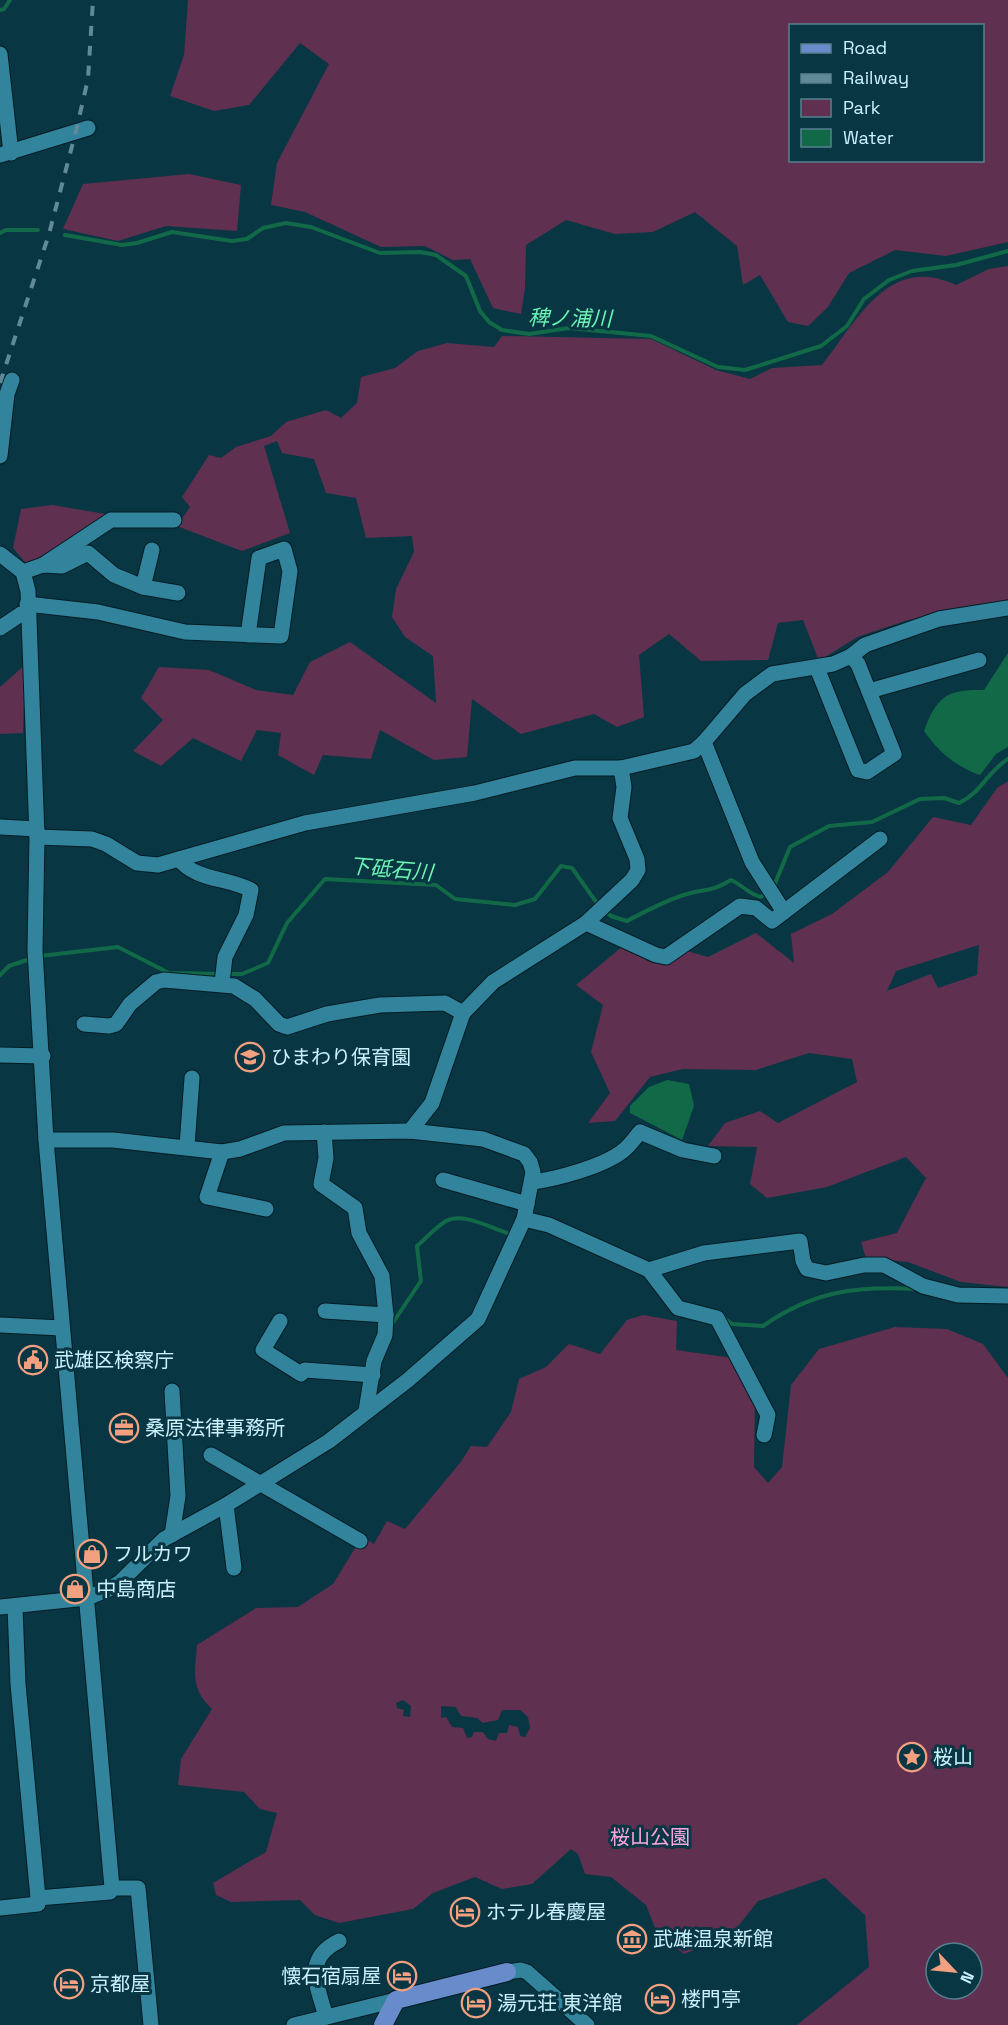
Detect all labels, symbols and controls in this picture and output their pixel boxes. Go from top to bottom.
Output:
legend [789,24,984,162]
text: Road [843,36,887,59]
text: Railway [843,66,909,89]
text: Park [843,96,881,119]
text: Water [843,126,894,149]
water label: 稗ノ浦川 [528,304,614,332]
water label: 下砥石川 [348,852,436,886]
school or university icon: ひまわり保育園 [234,1041,266,1073]
place label: ひまわり保育園 [271,1044,411,1070]
public building icon: 武雄区検察庁 [17,1344,49,1376]
place label: 武雄区検察庁 [54,1347,174,1373]
office icon: 桑原法律事務所 [108,1412,140,1444]
place label: 桑原法律事務所 [145,1415,285,1441]
shop icon: フルカワ [76,1538,108,1570]
place label: フルカワ [113,1541,192,1567]
shop icon: 中島商店 [59,1573,91,1605]
place label: 中島商店 [96,1576,176,1602]
place icon: 桜山 [896,1741,928,1773]
place label: 桜山 [933,1744,973,1770]
park label: 桜山公園 [610,1824,690,1850]
hotel icon: ホテル春慶屋 [449,1896,481,1928]
place label: ホテル春慶屋 [486,1899,606,1925]
museum icon: 武雄温泉新館 [616,1923,648,1955]
place label: 武雄温泉新館 [653,1926,773,1952]
north arrow [924,1941,984,2001]
hotel icon: 懐石宿扇屋 [386,1960,418,1992]
place label: 懐石宿扇屋 [281,1963,381,1989]
hotel icon: 京都屋 [53,1968,85,2000]
text: N [955,1968,979,1987]
place label: 京都屋 [90,1971,150,1997]
hotel icon: 楼門亭 [644,1983,676,2015]
place label: 楼門亭 [681,1986,741,2012]
hotel icon: 湯元荘 東洋館 [460,1987,492,2019]
place label: 湯元荘 東洋館 [497,1990,622,2016]

